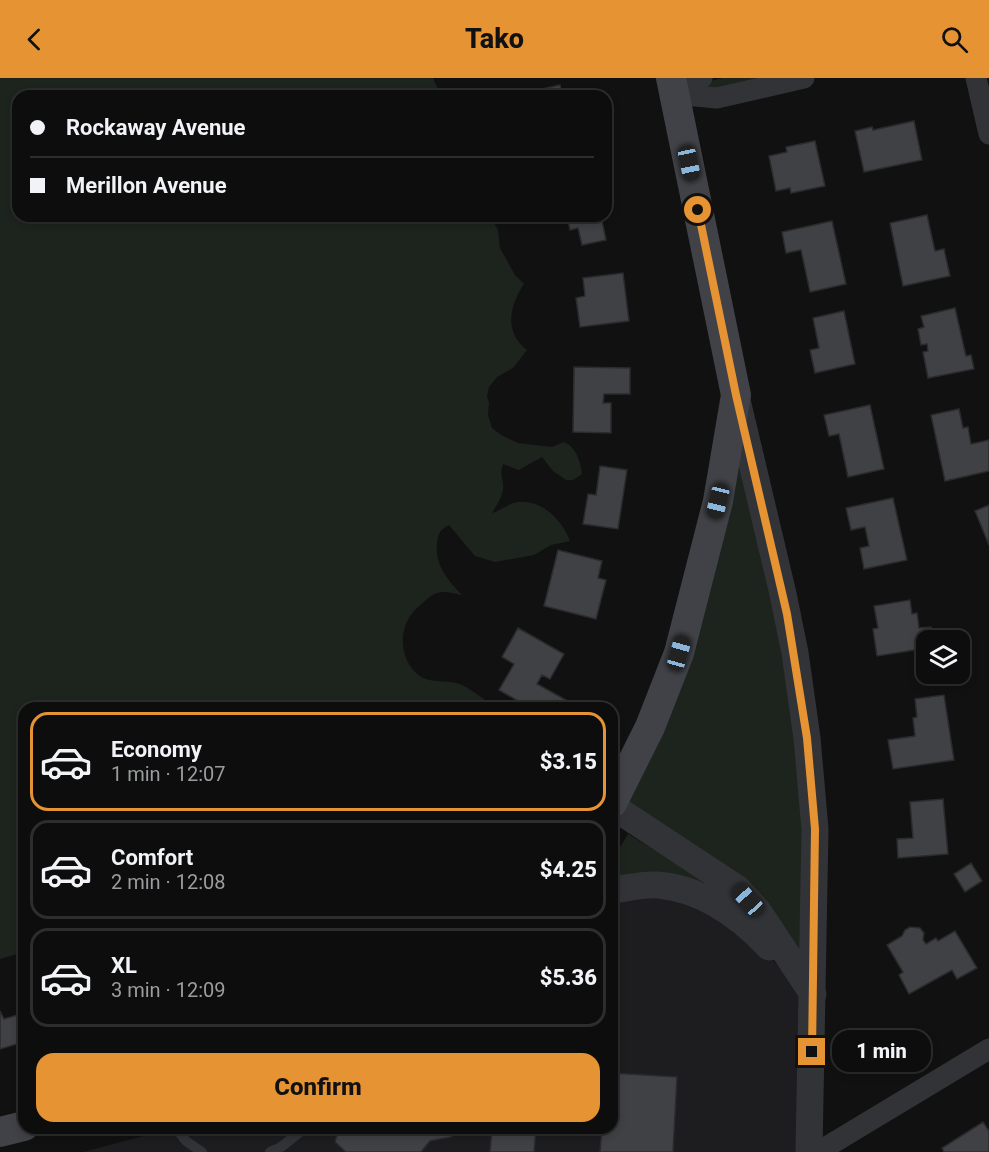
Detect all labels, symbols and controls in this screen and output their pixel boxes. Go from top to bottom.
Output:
icon: back [18,23,51,56]
text: Tako [465,23,524,55]
icon: search [938,23,971,56]
text: Rockaway Avenue [66,115,245,140]
car [676,144,702,182]
text: Merillon Avenue [66,173,227,198]
route start [684,196,711,223]
car [705,481,731,521]
map controls [916,630,970,684]
button: layers [916,630,970,684]
car [665,633,693,673]
icon: car [39,735,93,789]
text: Economy [111,737,202,762]
text: $3.15 [540,749,597,774]
text: 1 min · 12:07 [111,762,226,786]
icon: car [39,843,93,897]
text: Comfort [111,845,193,870]
text: $4.25 [540,857,597,882]
text: 2 min · 12:08 [111,870,226,894]
car [729,881,767,919]
icon: car [39,951,93,1005]
text: XL [111,953,137,978]
text: $5.36 [540,965,597,990]
text: 3 min · 12:09 [111,978,226,1002]
callout: 1 min [833,1031,932,1073]
route end [798,1038,825,1065]
text: 1 min [856,1039,907,1063]
button: Confirm [36,1053,600,1122]

